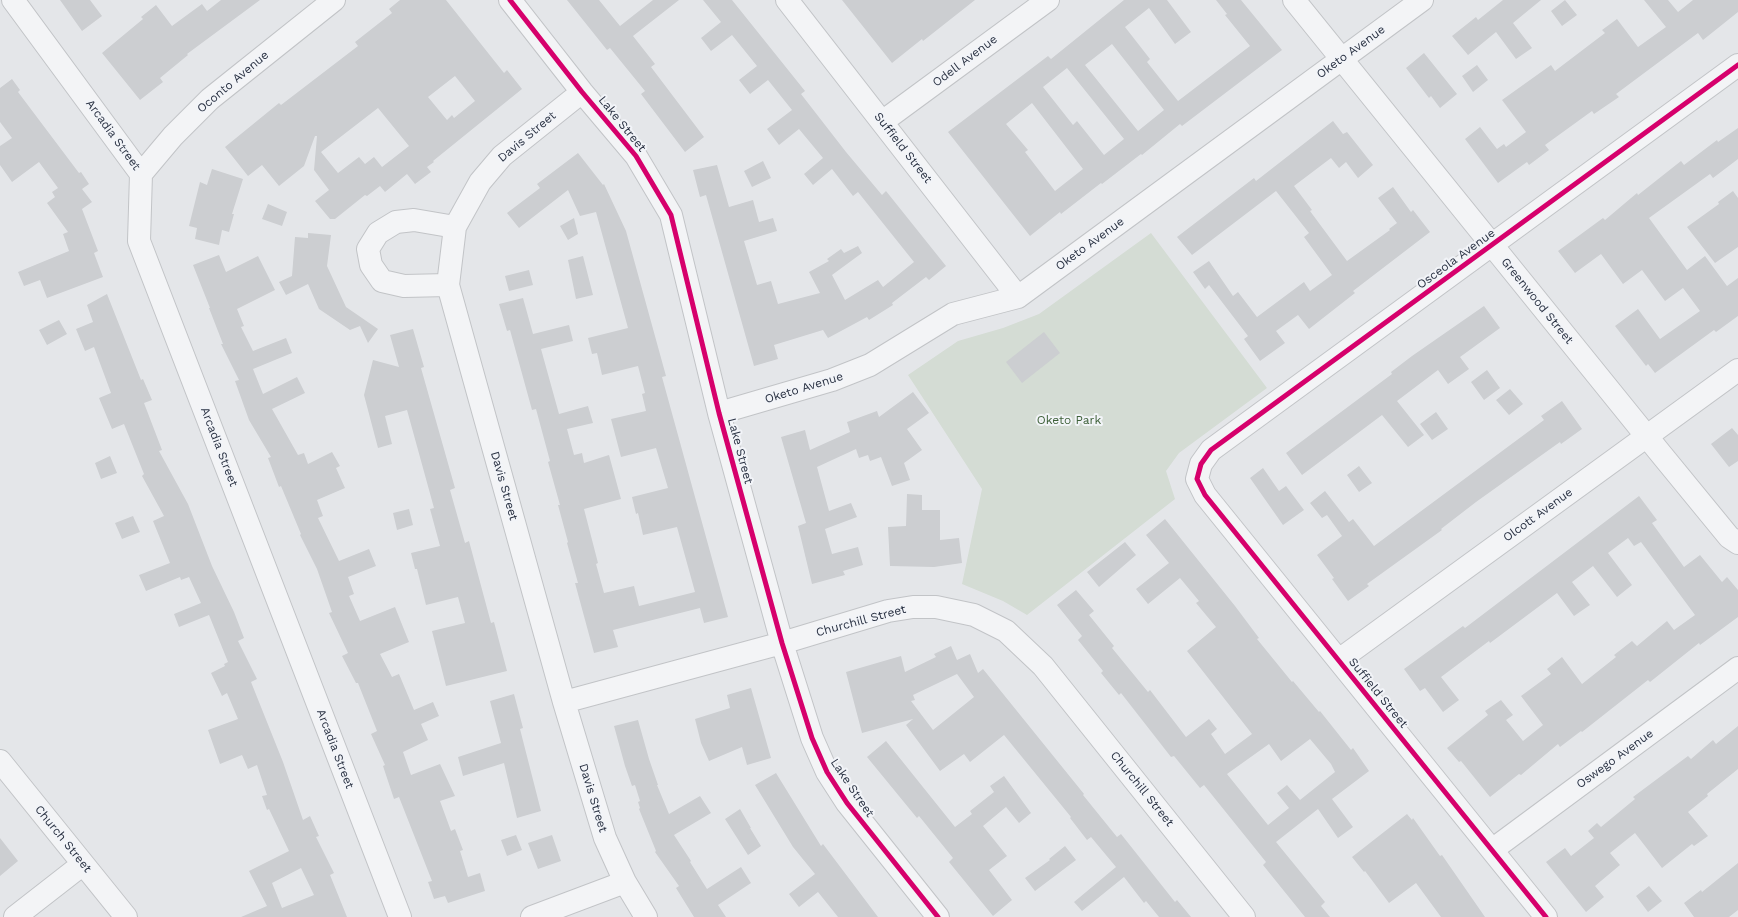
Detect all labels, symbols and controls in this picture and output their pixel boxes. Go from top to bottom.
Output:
street label: Oketo Avenue [1314,22,1388,82]
street label: Odell Avenue [930,32,1000,90]
street label: Oconto Avenue [194,48,272,116]
street label: Lake Street [595,93,649,155]
street label: Arcadia Street [83,97,143,173]
street label: Davis Street [495,109,559,165]
street label: Suffield Street [871,110,935,186]
street label: Oketo Avenue [1053,214,1127,274]
street label: Osceola Avenue [1414,226,1498,292]
street label: Greenwood Street [1498,255,1576,347]
street label: Oketo Avenue [763,369,845,407]
street label: Arcadia Street [197,405,241,489]
park label: Oketo Park [1037,413,1101,427]
street label: Lake Street [724,416,756,486]
street label: Davis Street [487,450,521,522]
street label: Olcott Avenue [1500,485,1576,545]
street label: Churchill Street [814,602,908,640]
street label: Suffield Street [1345,655,1411,731]
street label: Arcadia Street [313,707,357,791]
street label: Oswego Avenue [1574,726,1656,792]
street label: Churchill Street [1107,748,1177,830]
street label: Lake Street [827,756,877,820]
street label: Davis Street [576,762,610,834]
street label: Church Street [32,803,94,875]

